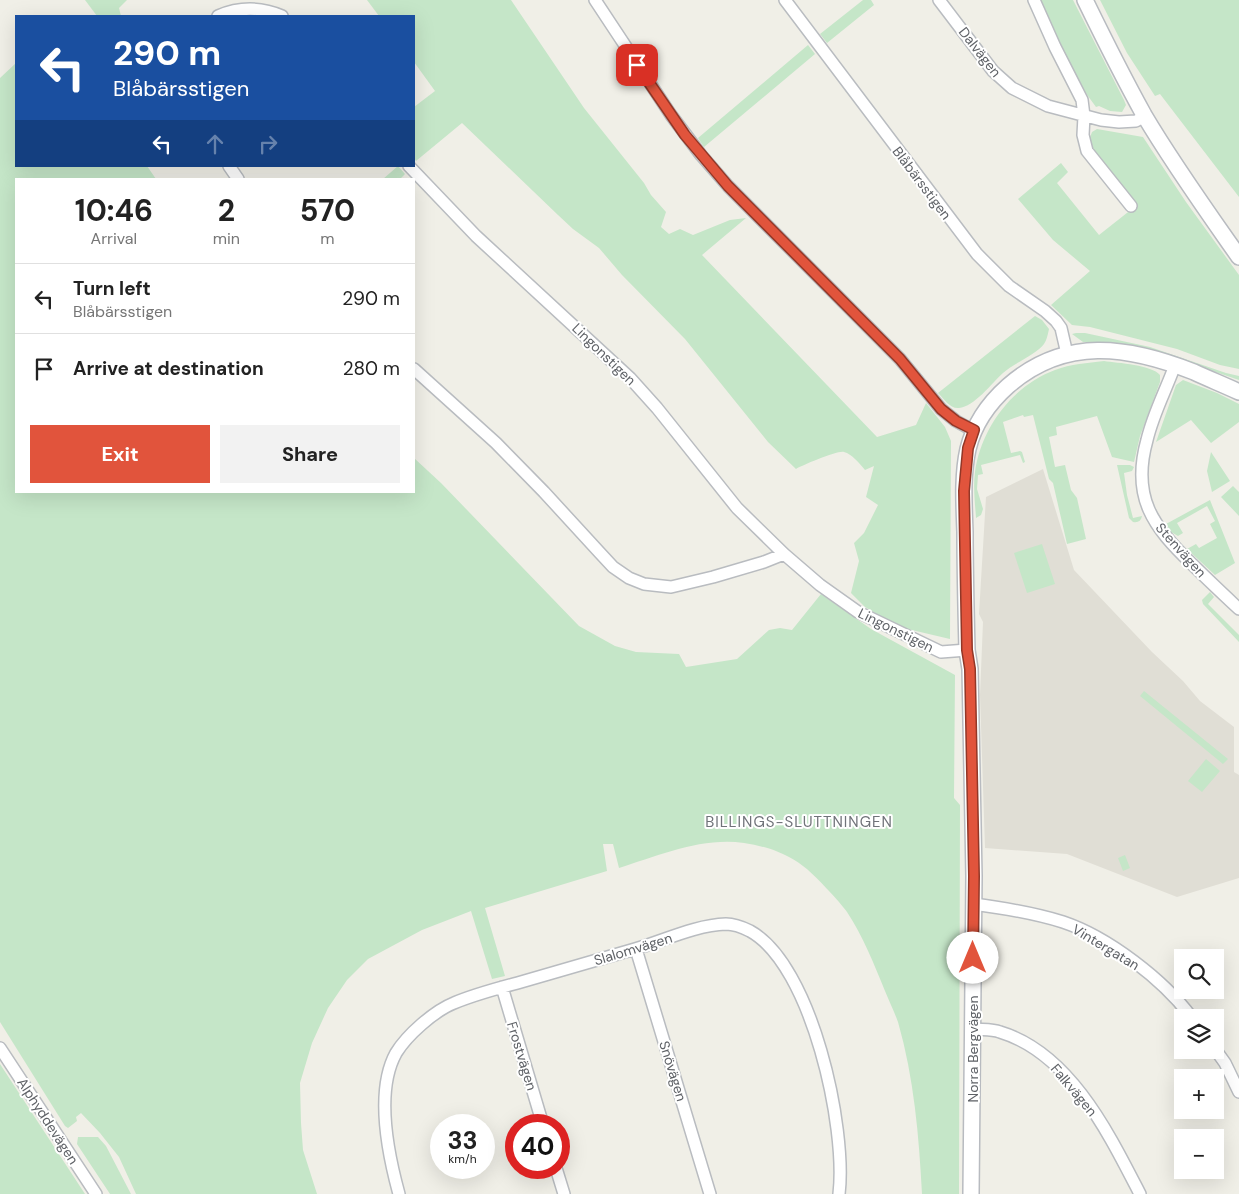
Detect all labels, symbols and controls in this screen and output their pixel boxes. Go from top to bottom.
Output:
street label: Dalvägen [955,23,1005,81]
text: 290 m [113,30,221,76]
icon: left [30,35,95,100]
pin [616,44,658,86]
icon: arrive [623,51,651,79]
text: Blåbärsstigen [113,74,250,103]
icon: left [148,130,176,158]
icon: ahead [201,130,229,158]
icon: right [254,130,282,158]
street label: Blåbärsstigen [889,143,955,223]
text: 10:46 [75,191,153,230]
text: 2 [218,191,235,230]
text: 570 [300,191,355,230]
text: Arrival [91,228,137,249]
text: min [213,228,240,249]
text: m [320,228,335,249]
text: Turn left [73,276,151,301]
icon: left [30,285,58,313]
text: 290 m [342,286,400,311]
text: Blåbärsstigen [73,301,172,322]
street label: Lingonstigen [568,319,640,389]
icon: arrive [30,355,58,383]
text: Arrive at destination [73,356,264,381]
text: 280 m [343,356,400,381]
button: Exit [30,425,210,483]
button: Share [220,425,400,483]
street label: Stenvägen [1152,519,1210,581]
street label: Lingonstigen [855,604,937,656]
district label: BILLINGS-SLUTTNINGEN [705,812,893,832]
street label: Vintergatan [1069,920,1143,974]
street label: Slalomvägen [592,929,674,969]
position arrow [946,931,998,983]
map controls [1174,949,1224,1179]
button: search [1174,949,1224,999]
street label: Norra Bergvägen [964,995,982,1103]
button: layers [1174,1009,1224,1059]
street label: Frostvägen [503,1019,541,1093]
street label: Snövägen [655,1039,691,1103]
street label: Falkvägen [1047,1060,1101,1120]
button: + [1174,1069,1224,1119]
street label: Alphyddevägen [13,1074,83,1168]
speed limit sign: 40 [505,1114,570,1179]
text: 33 [447,1124,478,1157]
button: − [1174,1129,1224,1179]
text: km/h [448,1151,477,1167]

